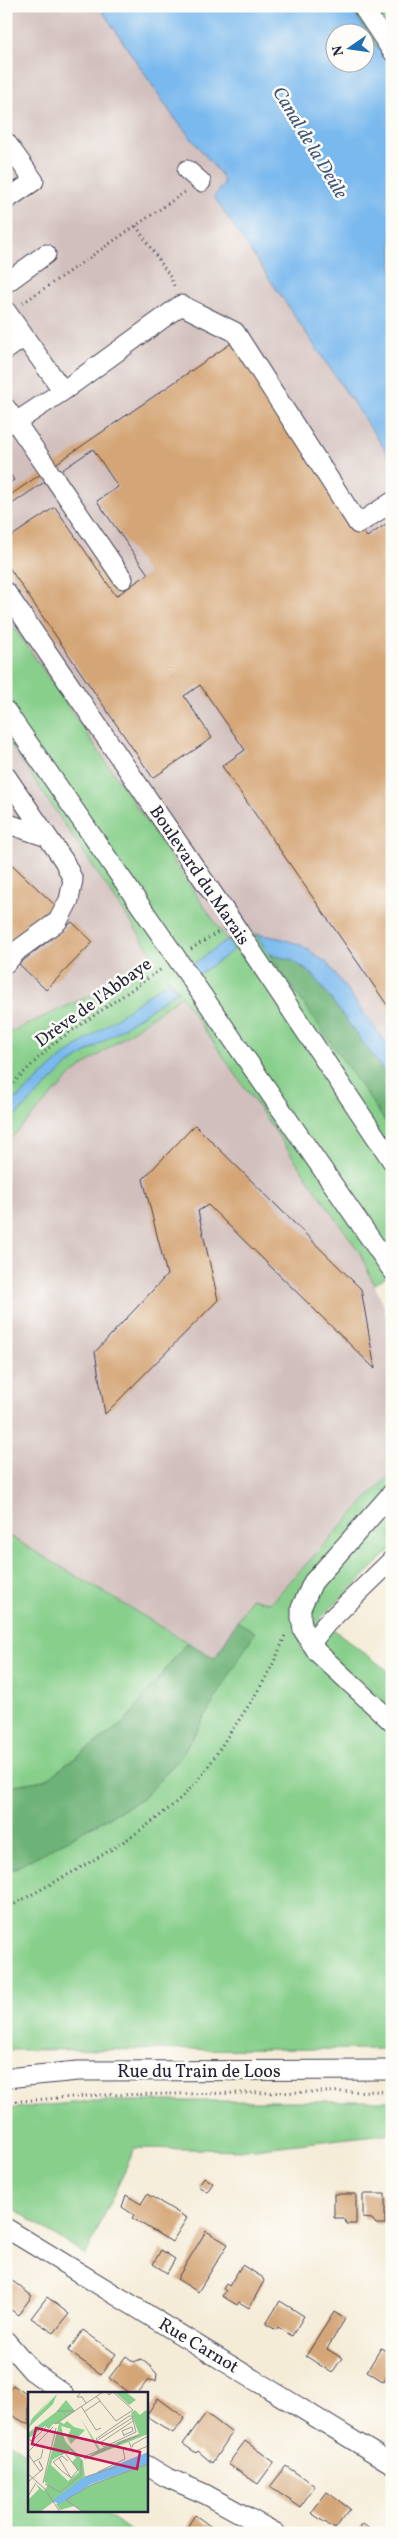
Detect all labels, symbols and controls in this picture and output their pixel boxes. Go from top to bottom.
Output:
north arrow [326,22,376,72]
text: N [328,43,349,58]
water label: Canal de la Deûle [265,82,353,204]
street label: Boulevard du Marais [143,801,255,951]
street label: Drève de l'Abbaye [30,952,157,1054]
street label: Rue du Train de Loos [117,2060,281,2085]
street label: Rue Carnot [153,2313,243,2380]
inset map [28,2392,148,2512]

